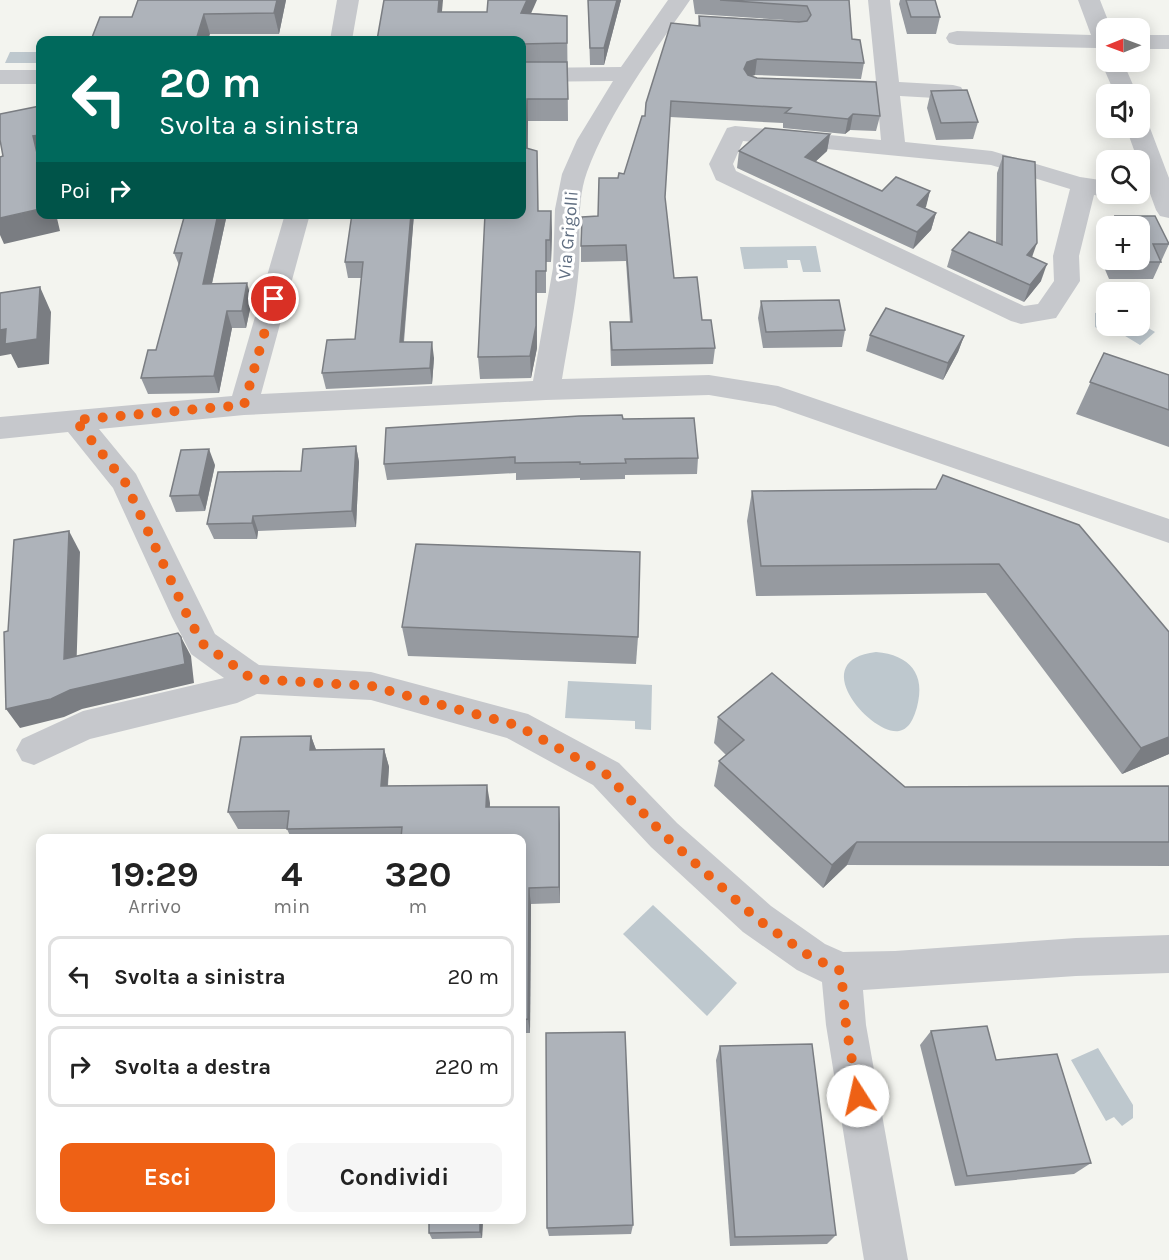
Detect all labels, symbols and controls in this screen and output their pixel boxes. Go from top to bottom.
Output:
north arrow [1096,18,1150,72]
map controls [1096,18,1150,336]
text: 20 m [159,58,261,108]
icon: left [60,60,138,138]
button: sound [1096,84,1150,138]
text: Svolta a sinistra [159,109,359,141]
button: search [1096,150,1150,204]
icon: right [103,174,136,207]
text: Poi [60,178,91,204]
street label: Via Grigolli [553,190,583,280]
button: + [1096,216,1150,270]
pin [248,273,299,324]
icon: arrive [257,282,290,315]
button: − [1096,282,1150,336]
text: 19:29 [111,853,199,895]
text: 4 [281,853,302,895]
text: 320 [385,853,451,895]
text: Arrivo [128,895,181,918]
text: min [273,895,310,918]
text: m [409,895,427,918]
icon: left [63,960,96,993]
text: Svolta a sinistra [114,964,286,990]
text: 20 m [447,964,499,990]
icon: right [63,1050,96,1083]
text: Svolta a destra [114,1054,271,1080]
text: 220 m [435,1054,499,1080]
position arrow [826,1064,890,1128]
button: Esci [60,1143,275,1212]
button: Condividi [287,1143,502,1212]

